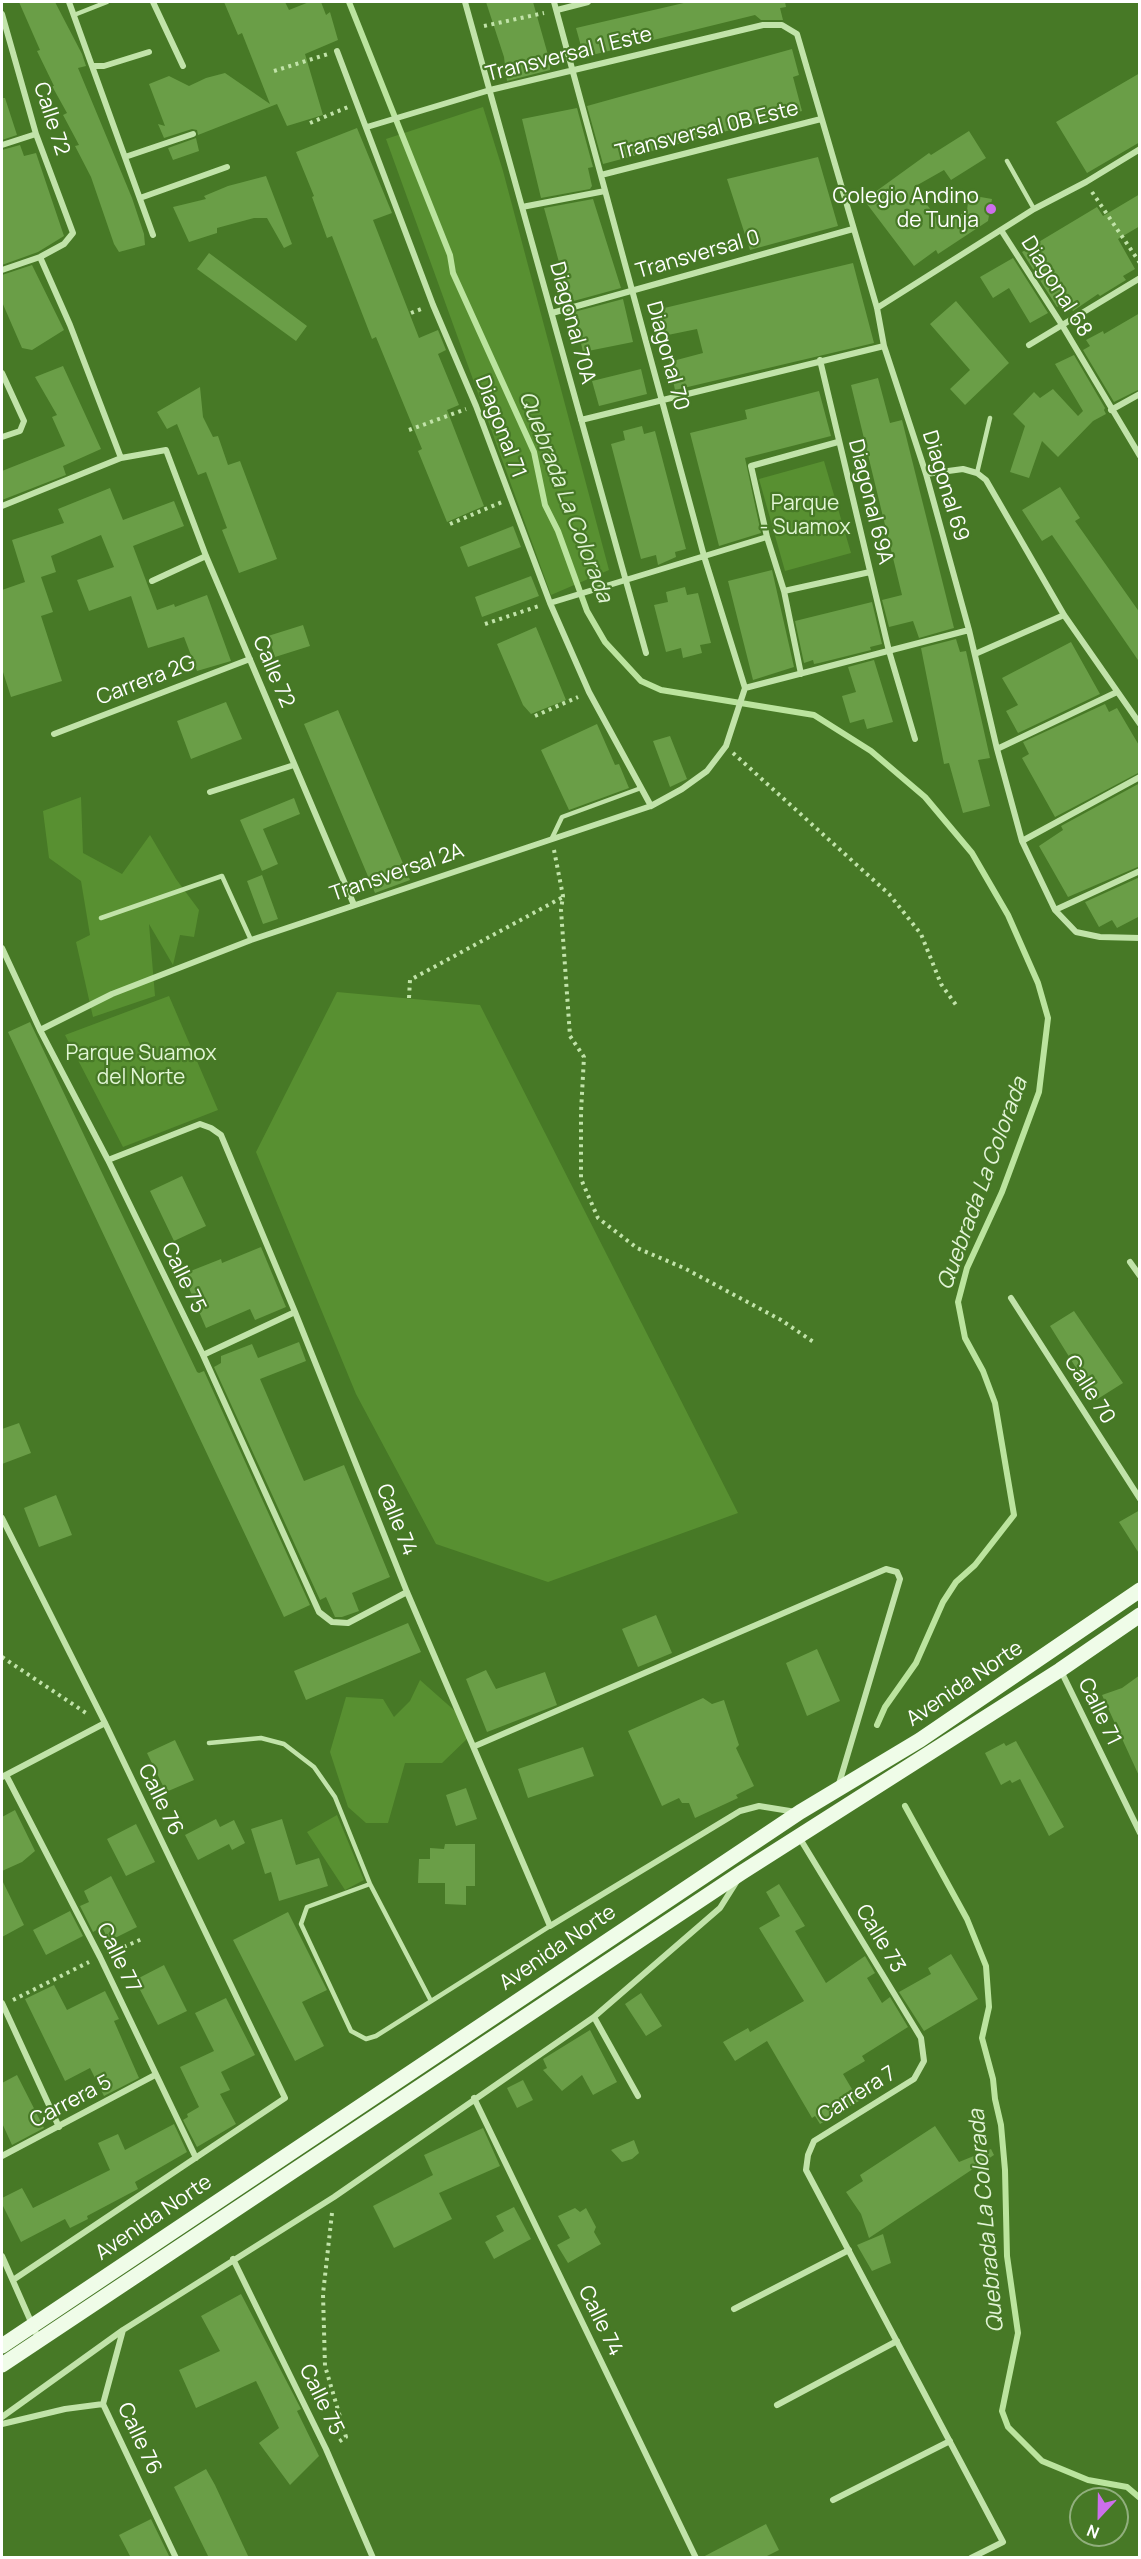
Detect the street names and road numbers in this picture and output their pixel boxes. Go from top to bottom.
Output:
street label: Transversal 1 Este [483,22,655,88]
street label: Calle 72 [27,79,75,159]
street label: Transversal 0B Este [613,96,801,166]
street label: Transversal 0 [633,225,763,285]
street label: Diagonal 68 [1015,232,1097,342]
street label: Diagonal 70A [544,259,600,387]
street label: Diagonal 70 [640,299,694,413]
street label: Diagonal 71 [469,372,531,482]
street label: Diagonal 69 [916,428,974,544]
street label: Diagonal 69A [842,437,898,567]
street label: Calle 72 [247,632,299,712]
street label: Carrera 2G [93,651,199,711]
street label: Transversal 2A [327,838,467,908]
street label: Calle 75 [155,1238,211,1318]
street label: Calle 70 [1058,1351,1120,1429]
street label: Calle 74 [370,1480,422,1560]
street label: Avenida Norte [902,1636,1028,1732]
street label: Calle 71 [1072,1674,1126,1750]
street label: Calle 76 [132,1760,188,1840]
street label: Avenida Norte [495,1900,621,1996]
street label: Calle 73 [850,1900,910,1978]
street label: Calle 77 [90,1919,146,1997]
street label: Carrera 7 [813,2061,901,2129]
street label: Carrera 5 [26,2070,116,2134]
street label: Avenida Norte [91,2170,217,2266]
street label: Calle 74 [572,2282,628,2360]
street label: Calle 75 [293,2360,349,2440]
street label: Calle 76 [111,2399,167,2479]

